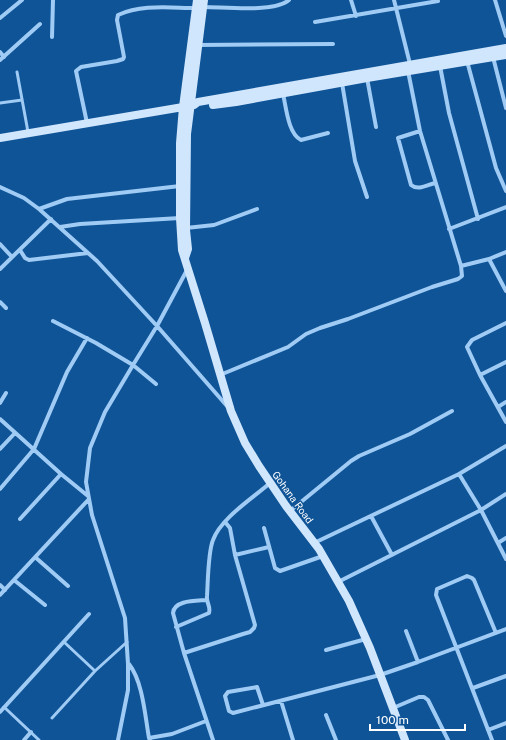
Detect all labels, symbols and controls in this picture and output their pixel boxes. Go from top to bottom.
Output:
street label: Gohana Road [270,469,316,525]
scale bar [370,706,465,732]
text: 100 m [376,713,409,727]

